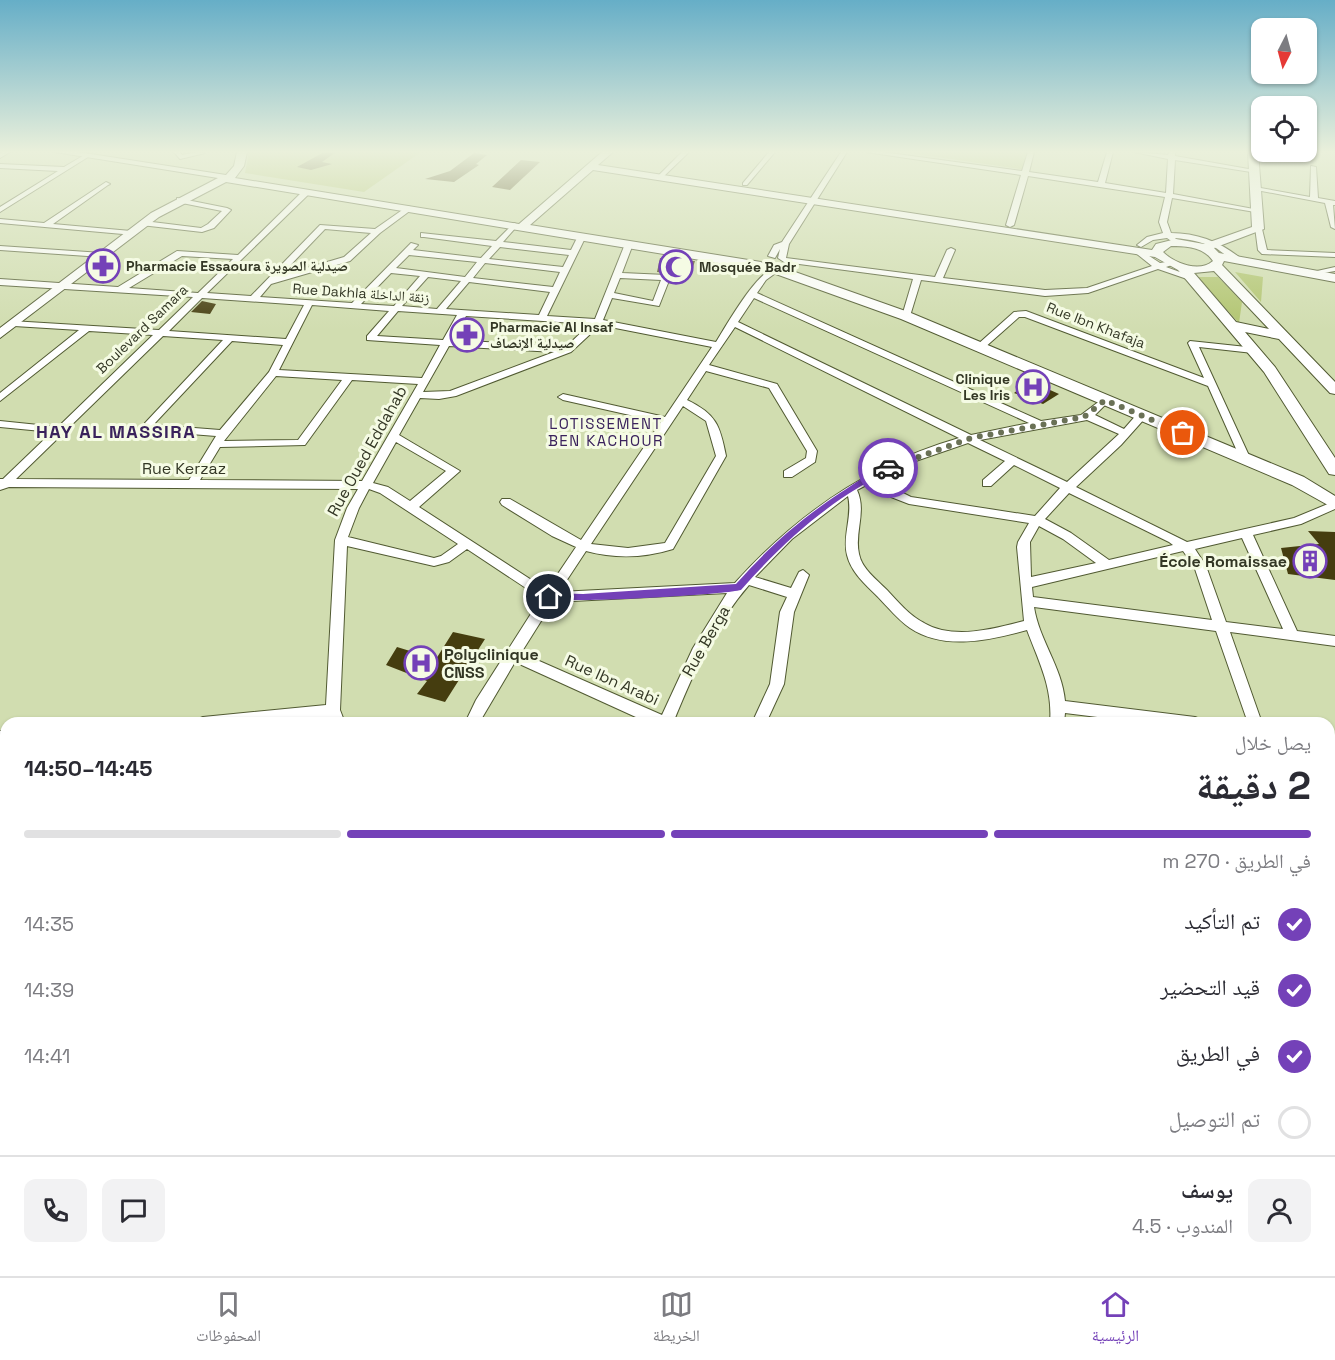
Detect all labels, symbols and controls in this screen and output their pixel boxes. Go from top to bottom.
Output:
north arrow [1251,18,1317,84]
map controls [1251,18,1317,162]
button: locate [1251,96,1317,162]
pharmacy icon: Pharmacie Essaoura صيدلية الصويرة [85,248,121,284]
mosque icon: Mosquée Badr [658,249,694,285]
place label: Pharmacie Essaoura صيدلية الصويرة [126,257,348,275]
place label: Mosquée Badr [699,258,797,276]
street label: Rue Dakhla زنقة الداخلة [292,279,430,307]
street label: Boulevard Samara [92,281,192,377]
street label: Rue Ibn Khafaja [1044,298,1148,352]
pharmacy icon: Pharmacie Al Insaf صيدلية الإنصاف [449,317,485,353]
place label: Pharmacie Al Insaf صيدلية الإنصاف [490,318,613,352]
hospital icon: Clinique Les Iris [1015,369,1051,405]
place label: Clinique Les Iris [956,370,1010,404]
street label: Rue Oued Eddahab [322,382,412,520]
pin [1157,407,1208,458]
district label: LOTISSEMENT BEN KACHOUR [548,414,664,450]
icon: bag [1166,416,1199,449]
district label: HAY AL MASSIRA [36,420,196,443]
courier [858,438,918,498]
icon: car [872,452,905,485]
street label: Rue Kerzaz [142,458,226,479]
building icon: École Romaissae [1292,543,1328,579]
place label: École Romaissae [1159,551,1287,572]
pin [523,571,574,622]
icon: home [532,580,565,613]
street label: Rue Berga [677,602,735,680]
place label: Polyclinique CNSS [444,644,539,683]
hospital icon: Polyclinique CNSS [403,645,439,681]
street label: Rue Ibn Arabi [562,650,662,710]
text: يصل خلال [1235,730,1311,756]
text: 14:45–14:50 [24,754,153,782]
text: 2 دقيقة [1196,761,1311,810]
text: في الطريق · 270 m [1162,848,1311,874]
text: تم التأكيد [1184,907,1260,935]
icon: check [1278,908,1311,941]
text: 14:35 [24,911,74,937]
text: قيد التحضير [1160,973,1260,1001]
icon: check [1278,974,1311,1007]
text: 14:39 [24,977,74,1003]
text: في الطريق [1176,1039,1260,1067]
icon: check [1278,1040,1311,1073]
text: 14:41 [24,1043,70,1069]
text: تم التوصيل [1169,1105,1260,1133]
text: يوسف [1181,1176,1233,1204]
button: phone [24,1179,87,1242]
button: chat [102,1179,165,1242]
button: person [1248,1179,1311,1242]
text: المندوب · 4.5 [1132,1213,1233,1239]
tab: المحفوظات [196,1288,261,1351]
tab: الخريطة [653,1288,700,1351]
tab: الرئيسية [1092,1288,1139,1351]

